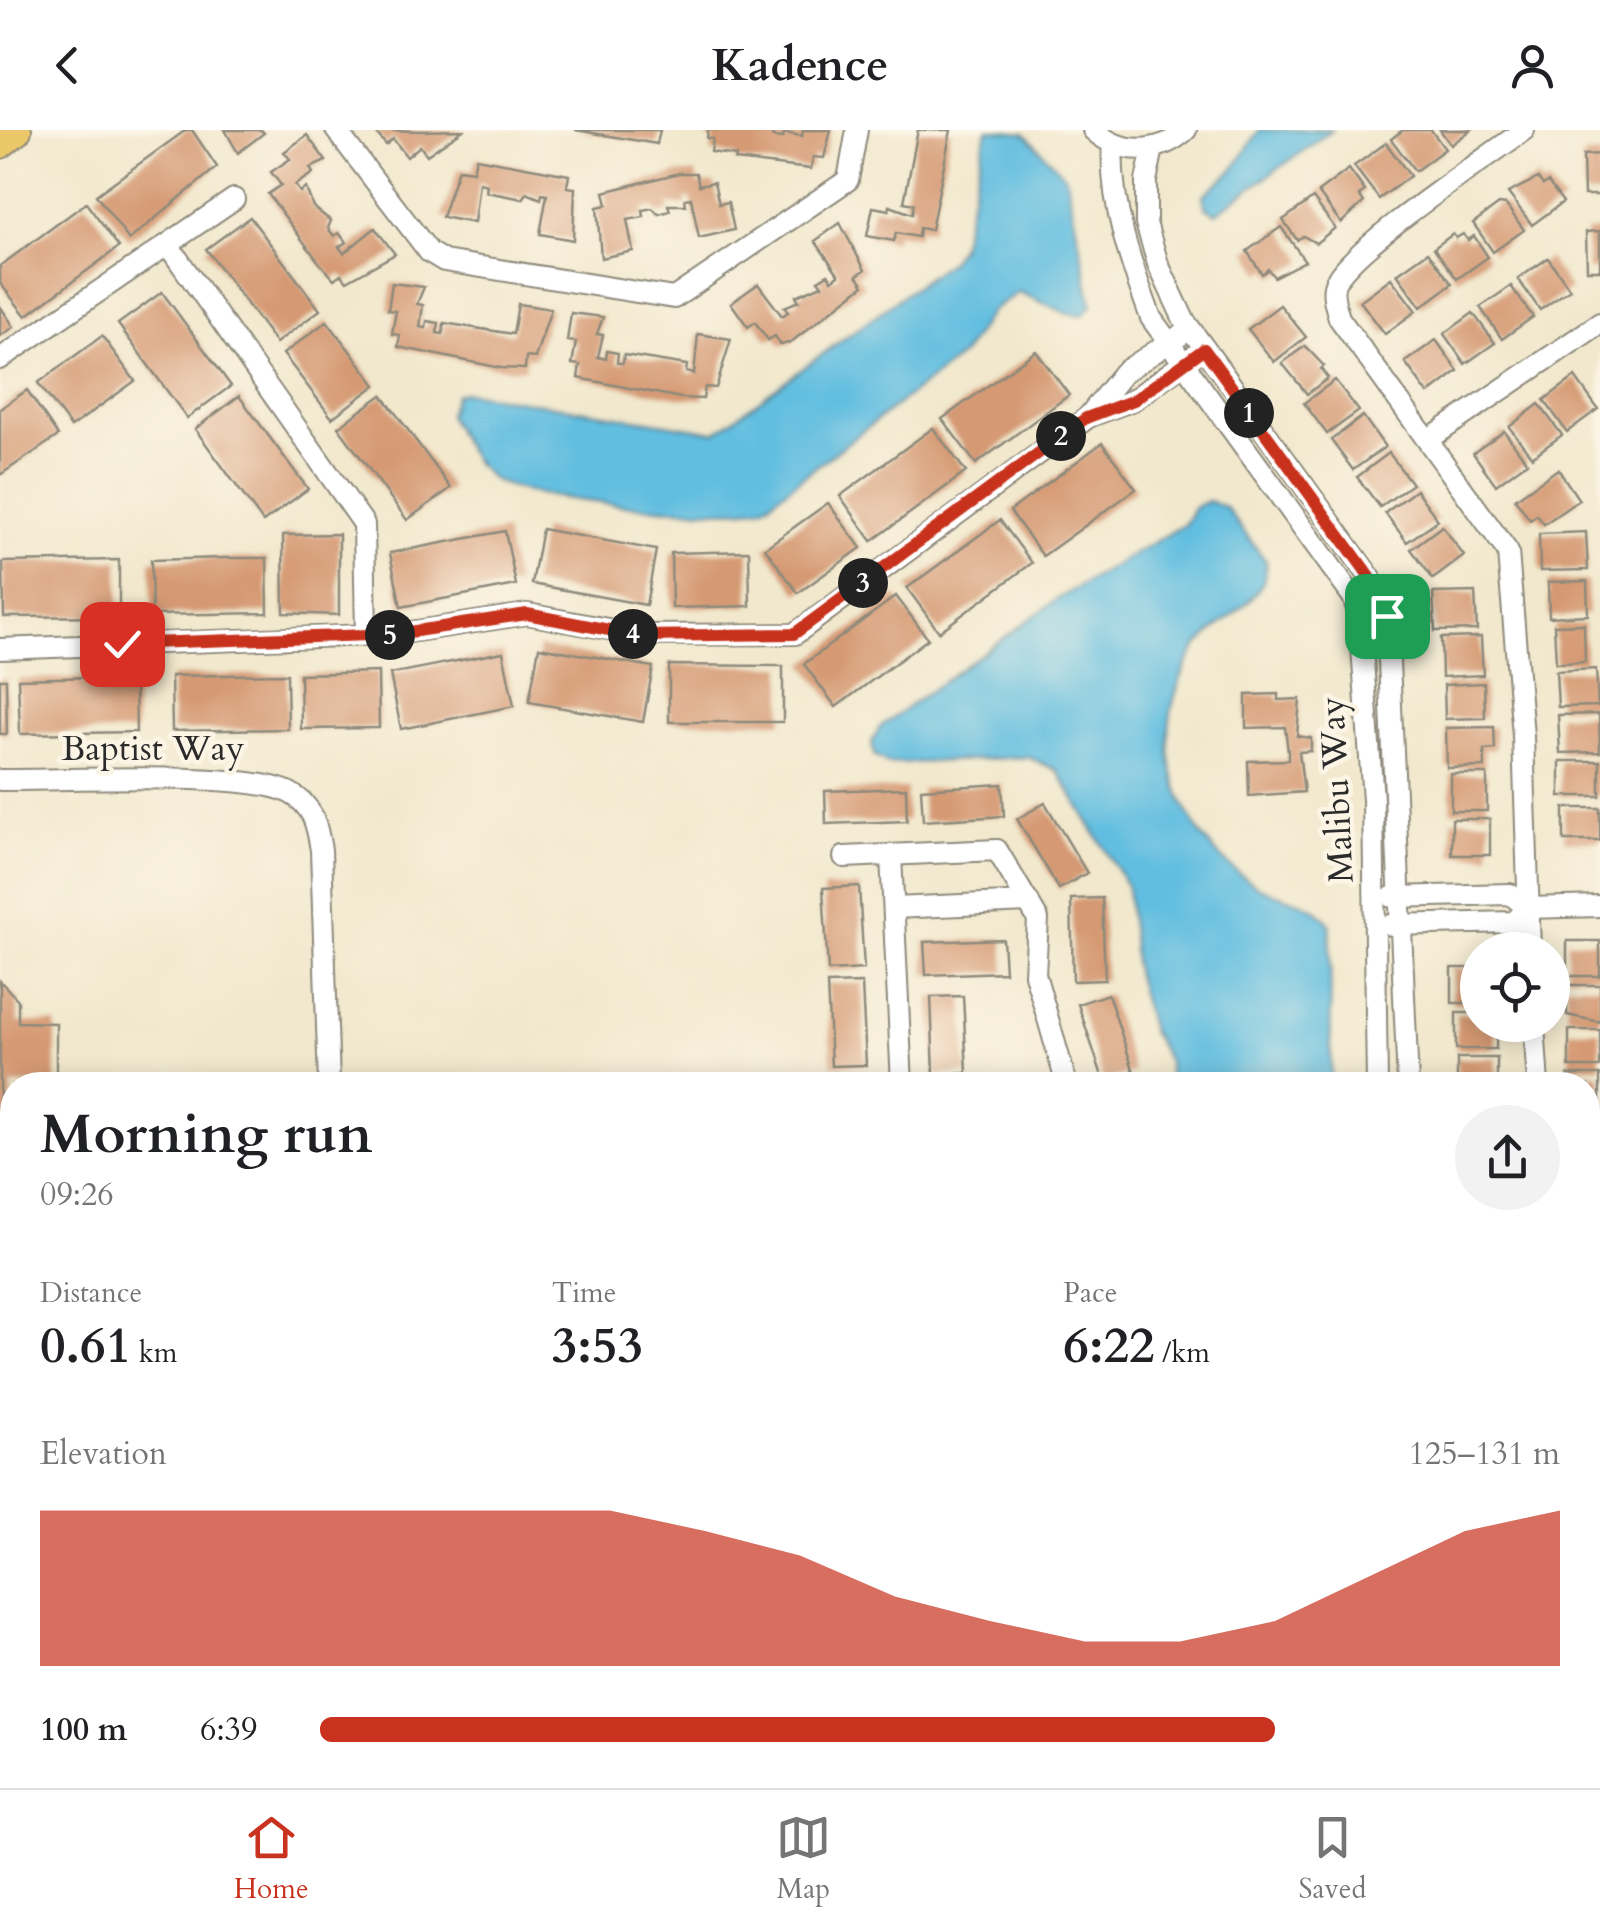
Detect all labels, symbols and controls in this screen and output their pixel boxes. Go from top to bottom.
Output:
text: Kadence [711,35,889,96]
icon: back [40,38,95,93]
icon: person [1505,38,1560,93]
pin: 1 [1224,388,1274,438]
text: 1 [1242,394,1256,432]
pin: 2 [1036,411,1086,461]
text: 2 [1054,417,1068,455]
pin: 3 [838,558,888,608]
text: 3 [856,564,870,602]
pin [1345,574,1430,659]
icon: arrive [1360,589,1415,644]
pin [80,602,165,687]
pin: 4 [608,609,658,659]
pin: 5 [365,610,415,660]
text: 4 [626,615,640,653]
text: 5 [383,616,397,654]
icon: check [95,617,150,672]
street label: Malibu Way [1308,695,1366,884]
street label: Baptist Way [62,725,245,773]
map controls [1460,932,1570,1042]
button: locate [1460,932,1570,1042]
text: Morning run [40,1098,373,1172]
button: share [1455,1105,1560,1210]
text: 09:26 [40,1173,114,1217]
text: Distance [40,1274,142,1312]
text: Time [552,1274,616,1312]
text: Pace [1063,1274,1117,1312]
text: 0.61 [40,1312,131,1380]
text: 3:53 [552,1312,643,1380]
text: 6:22 [1063,1312,1155,1380]
text: km [131,1334,178,1372]
text: /km [1155,1334,1210,1372]
text: Elevation [40,1432,167,1476]
text: 125–131 m [1408,1432,1560,1476]
text: 100 m [40,1708,127,1752]
text: 6:39 [200,1708,257,1752]
tab: Home [234,1810,309,1908]
tab: Map [776,1810,831,1908]
tab: Saved [1298,1810,1366,1908]

